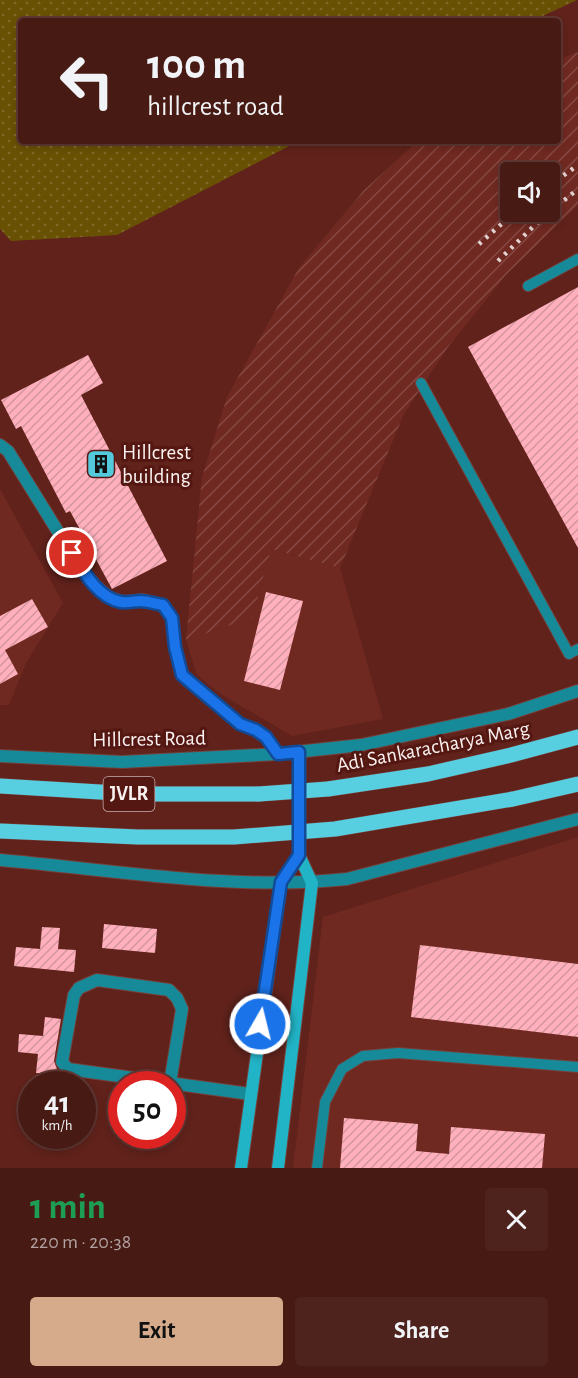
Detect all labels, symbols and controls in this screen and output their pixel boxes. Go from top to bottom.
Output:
icon: left [48,42,126,120]
text: 100 m [147,44,246,86]
text: hillcrest road [147,93,284,120]
map controls [500,162,560,222]
button: sound [500,162,560,222]
place label: Hillcrest building [122,442,192,487]
building icon: Hillcrest building [85,448,117,480]
pin [46,527,97,578]
icon: arrive [55,536,88,569]
street label: Adi Sankaracharya Marg [335,718,532,776]
street label: Hillcrest Road [92,728,206,750]
road number: JVLR [104,777,154,811]
position arrow [228,992,292,1056]
speed limit sign: 50 [108,1071,186,1149]
text: 41 [44,1088,70,1118]
text: km/h [42,1118,72,1133]
button: close [485,1188,548,1251]
text: 1 min [30,1189,106,1225]
text: 220 m · 20:38 [30,1232,131,1252]
button: Exit [30,1297,283,1366]
button: Share [295,1297,548,1366]

